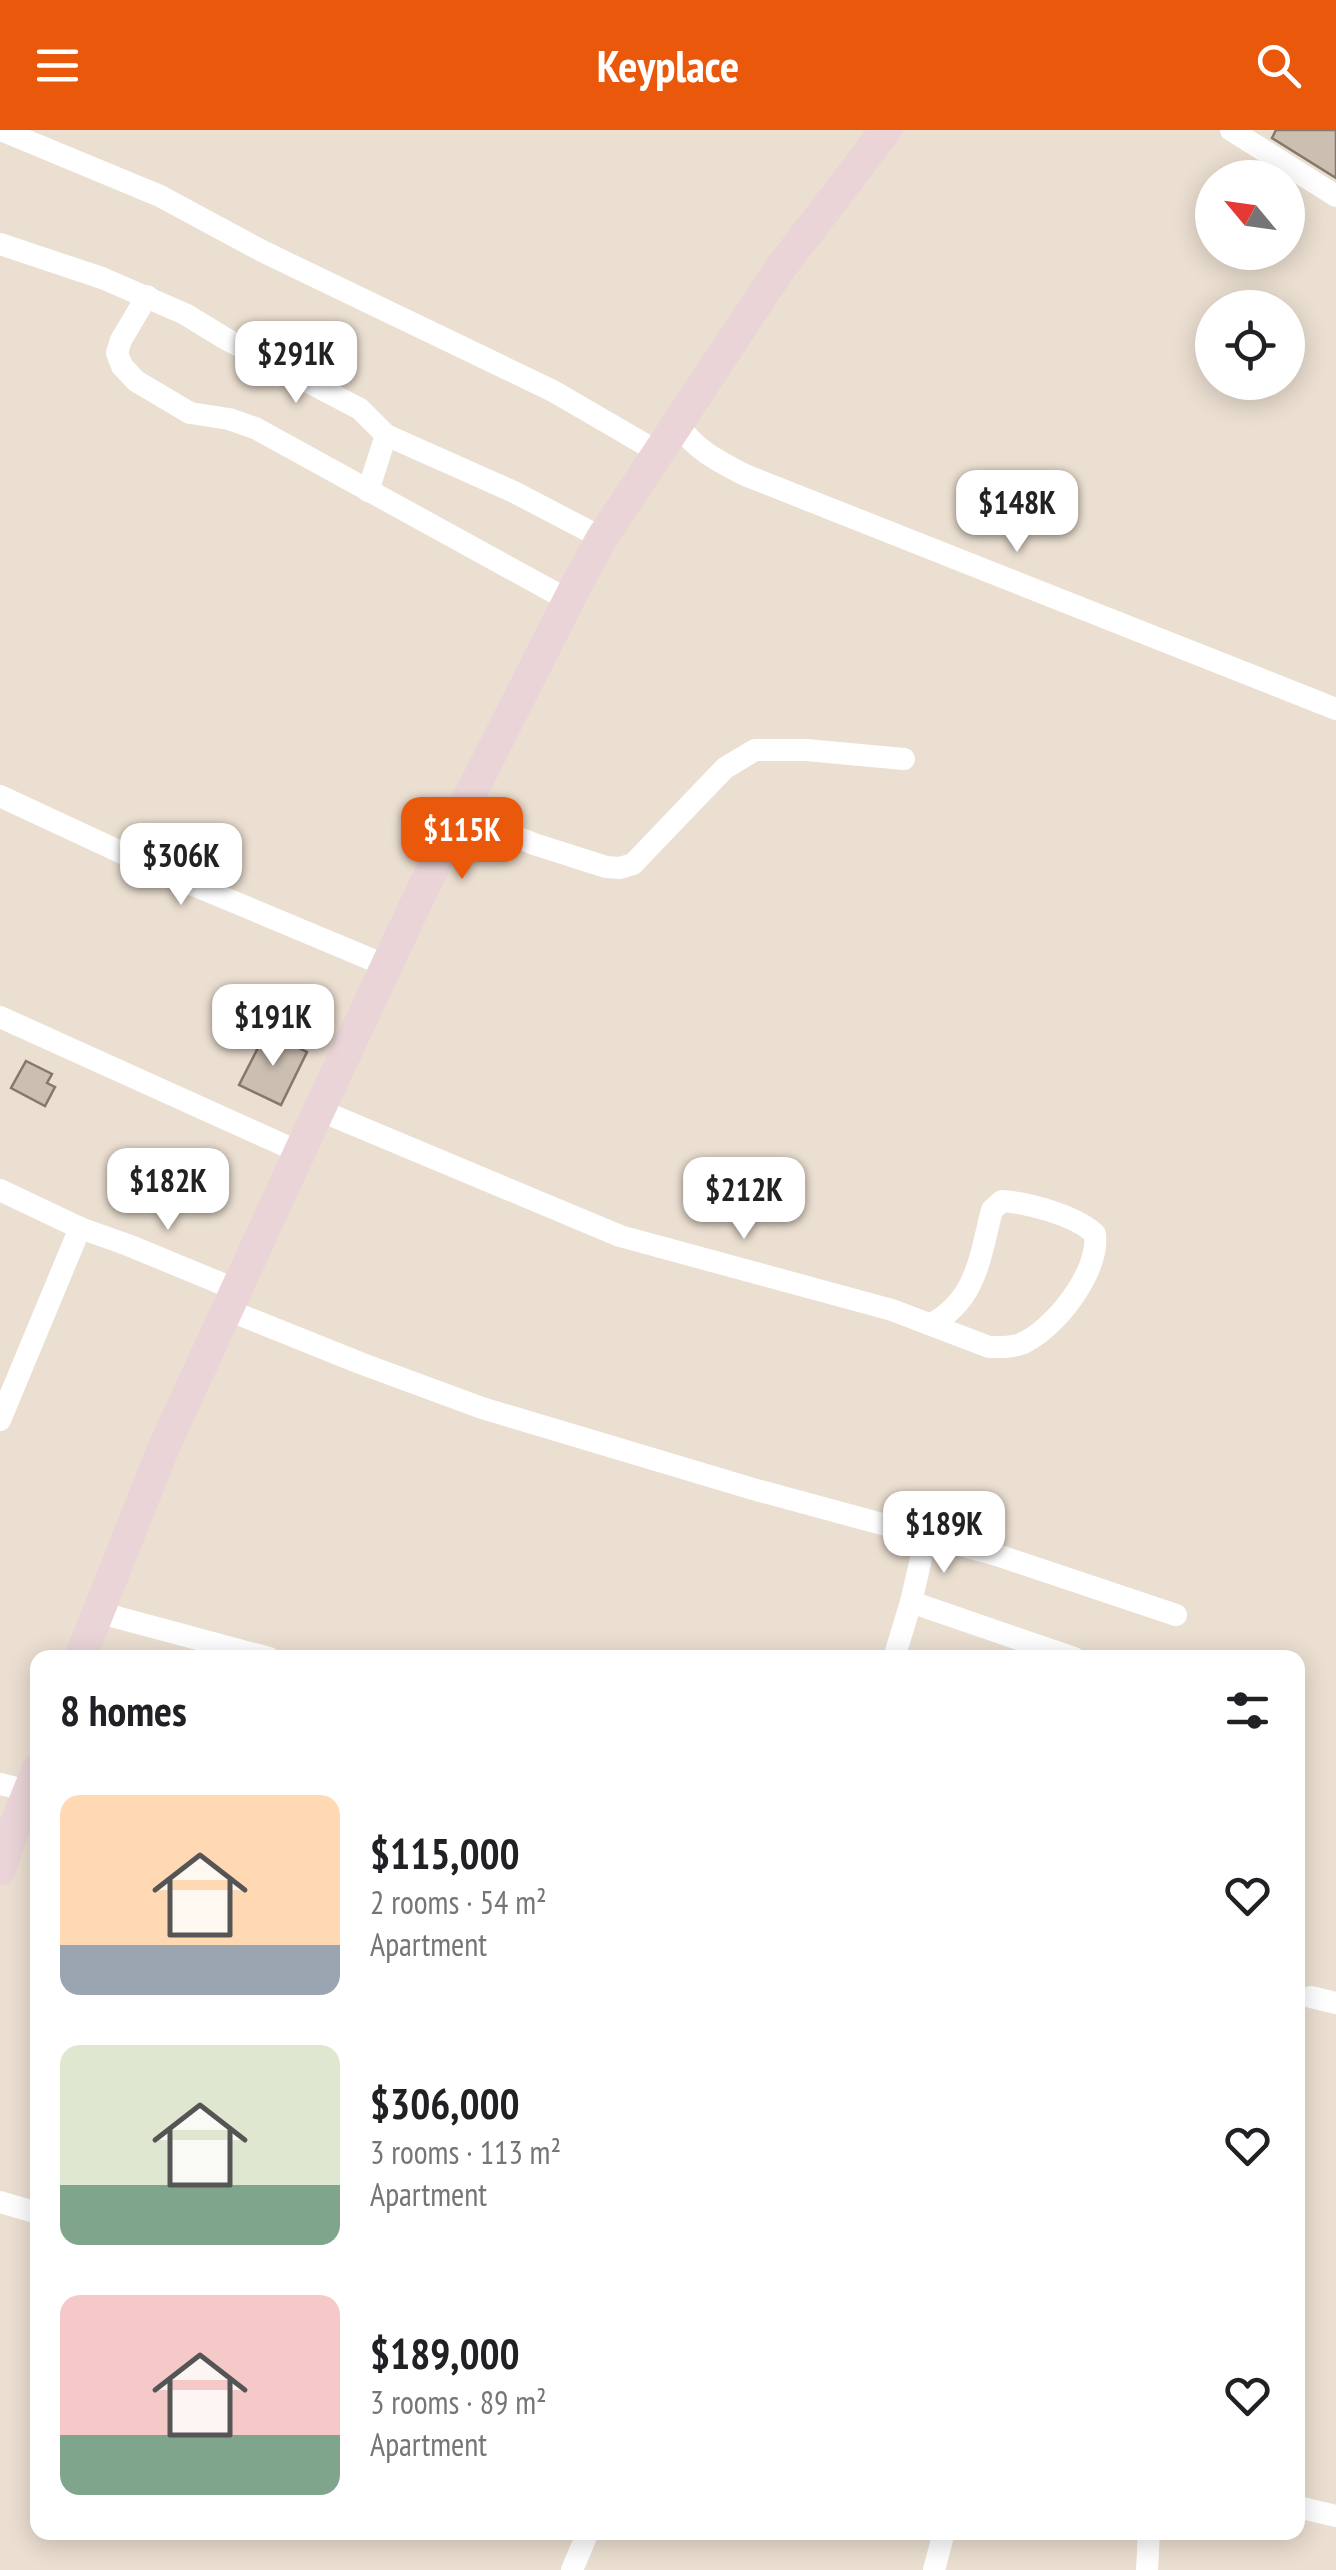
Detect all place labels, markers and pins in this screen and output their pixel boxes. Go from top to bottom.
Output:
pin: $291K [226,321,366,406]
pin: $148K [947,470,1087,555]
pin: $115K [392,797,532,882]
pin: $306K [111,823,251,908]
pin: $191K [203,984,343,1069]
pin: $182K [98,1148,238,1233]
pin: $212K [674,1157,814,1242]
pin: $189K [874,1491,1014,1576]

